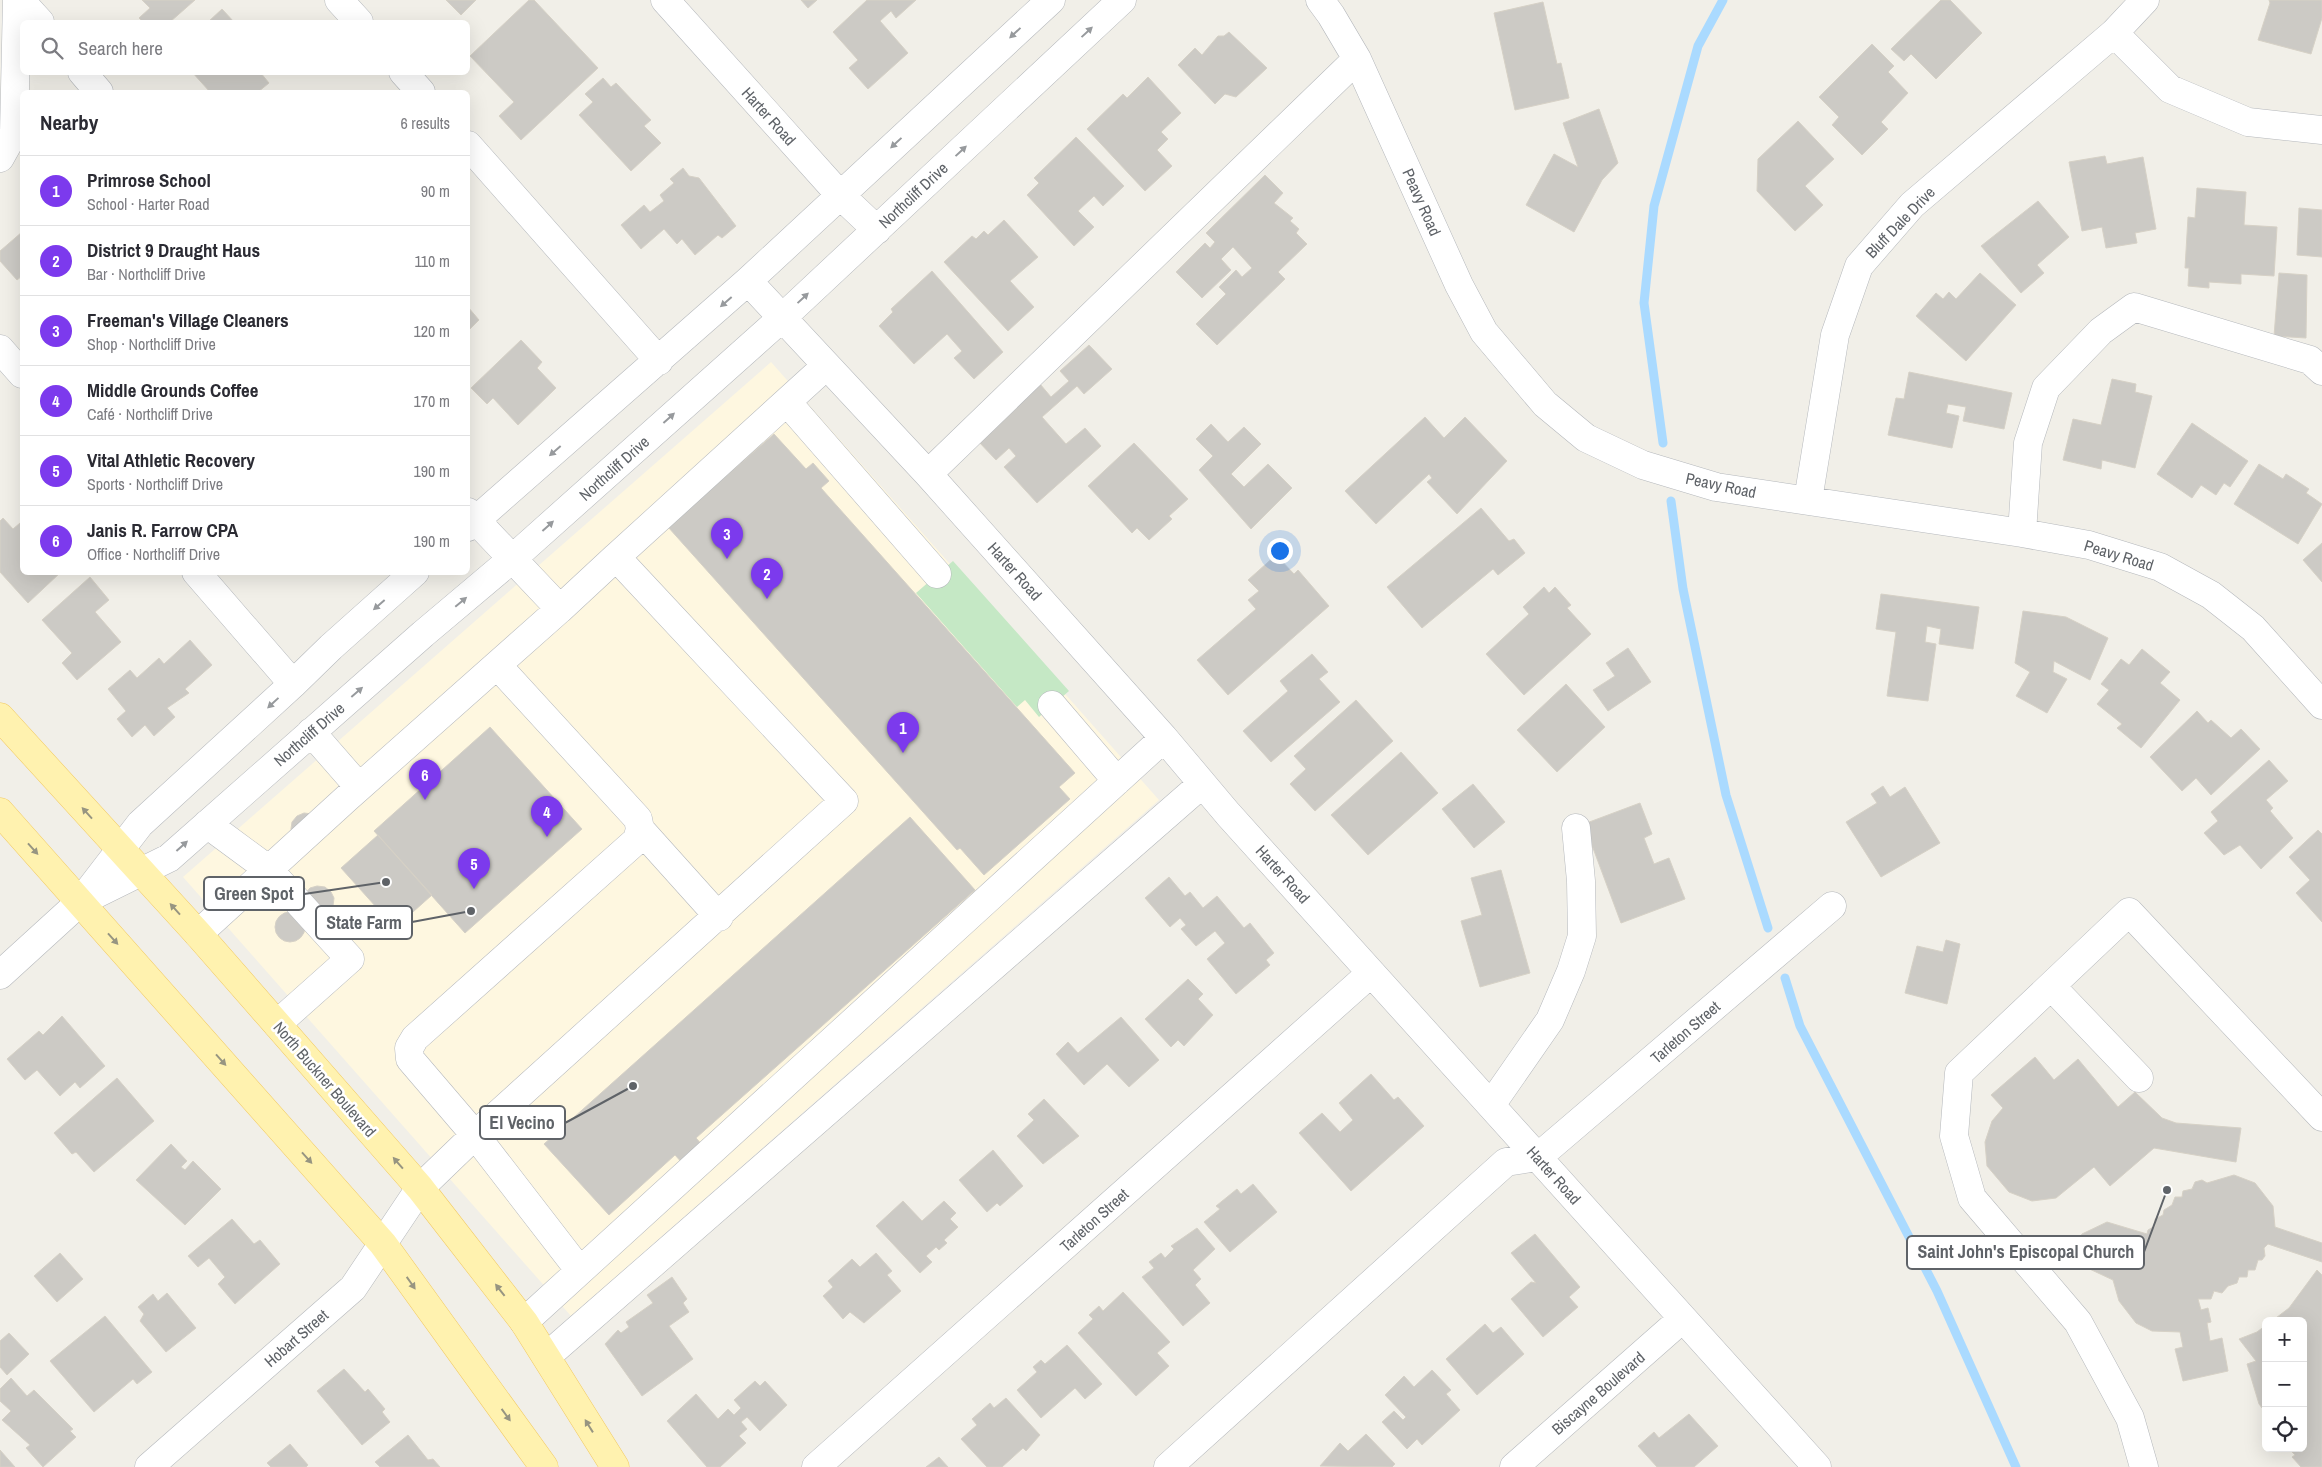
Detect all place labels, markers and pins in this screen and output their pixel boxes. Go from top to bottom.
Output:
pin: 3 [711,518,743,559]
pin: 2 [751,558,783,599]
pin: 1 [887,712,919,753]
pin: 6 [409,759,441,800]
pin: 4 [531,796,563,837]
pin: 5 [458,848,490,889]
callout: Green Spot [204,877,304,910]
callout: State Farm [316,906,412,939]
callout: El Vecino [480,1106,565,1139]
callout: Saint John's Episcopal Church [1907,1236,2144,1269]

